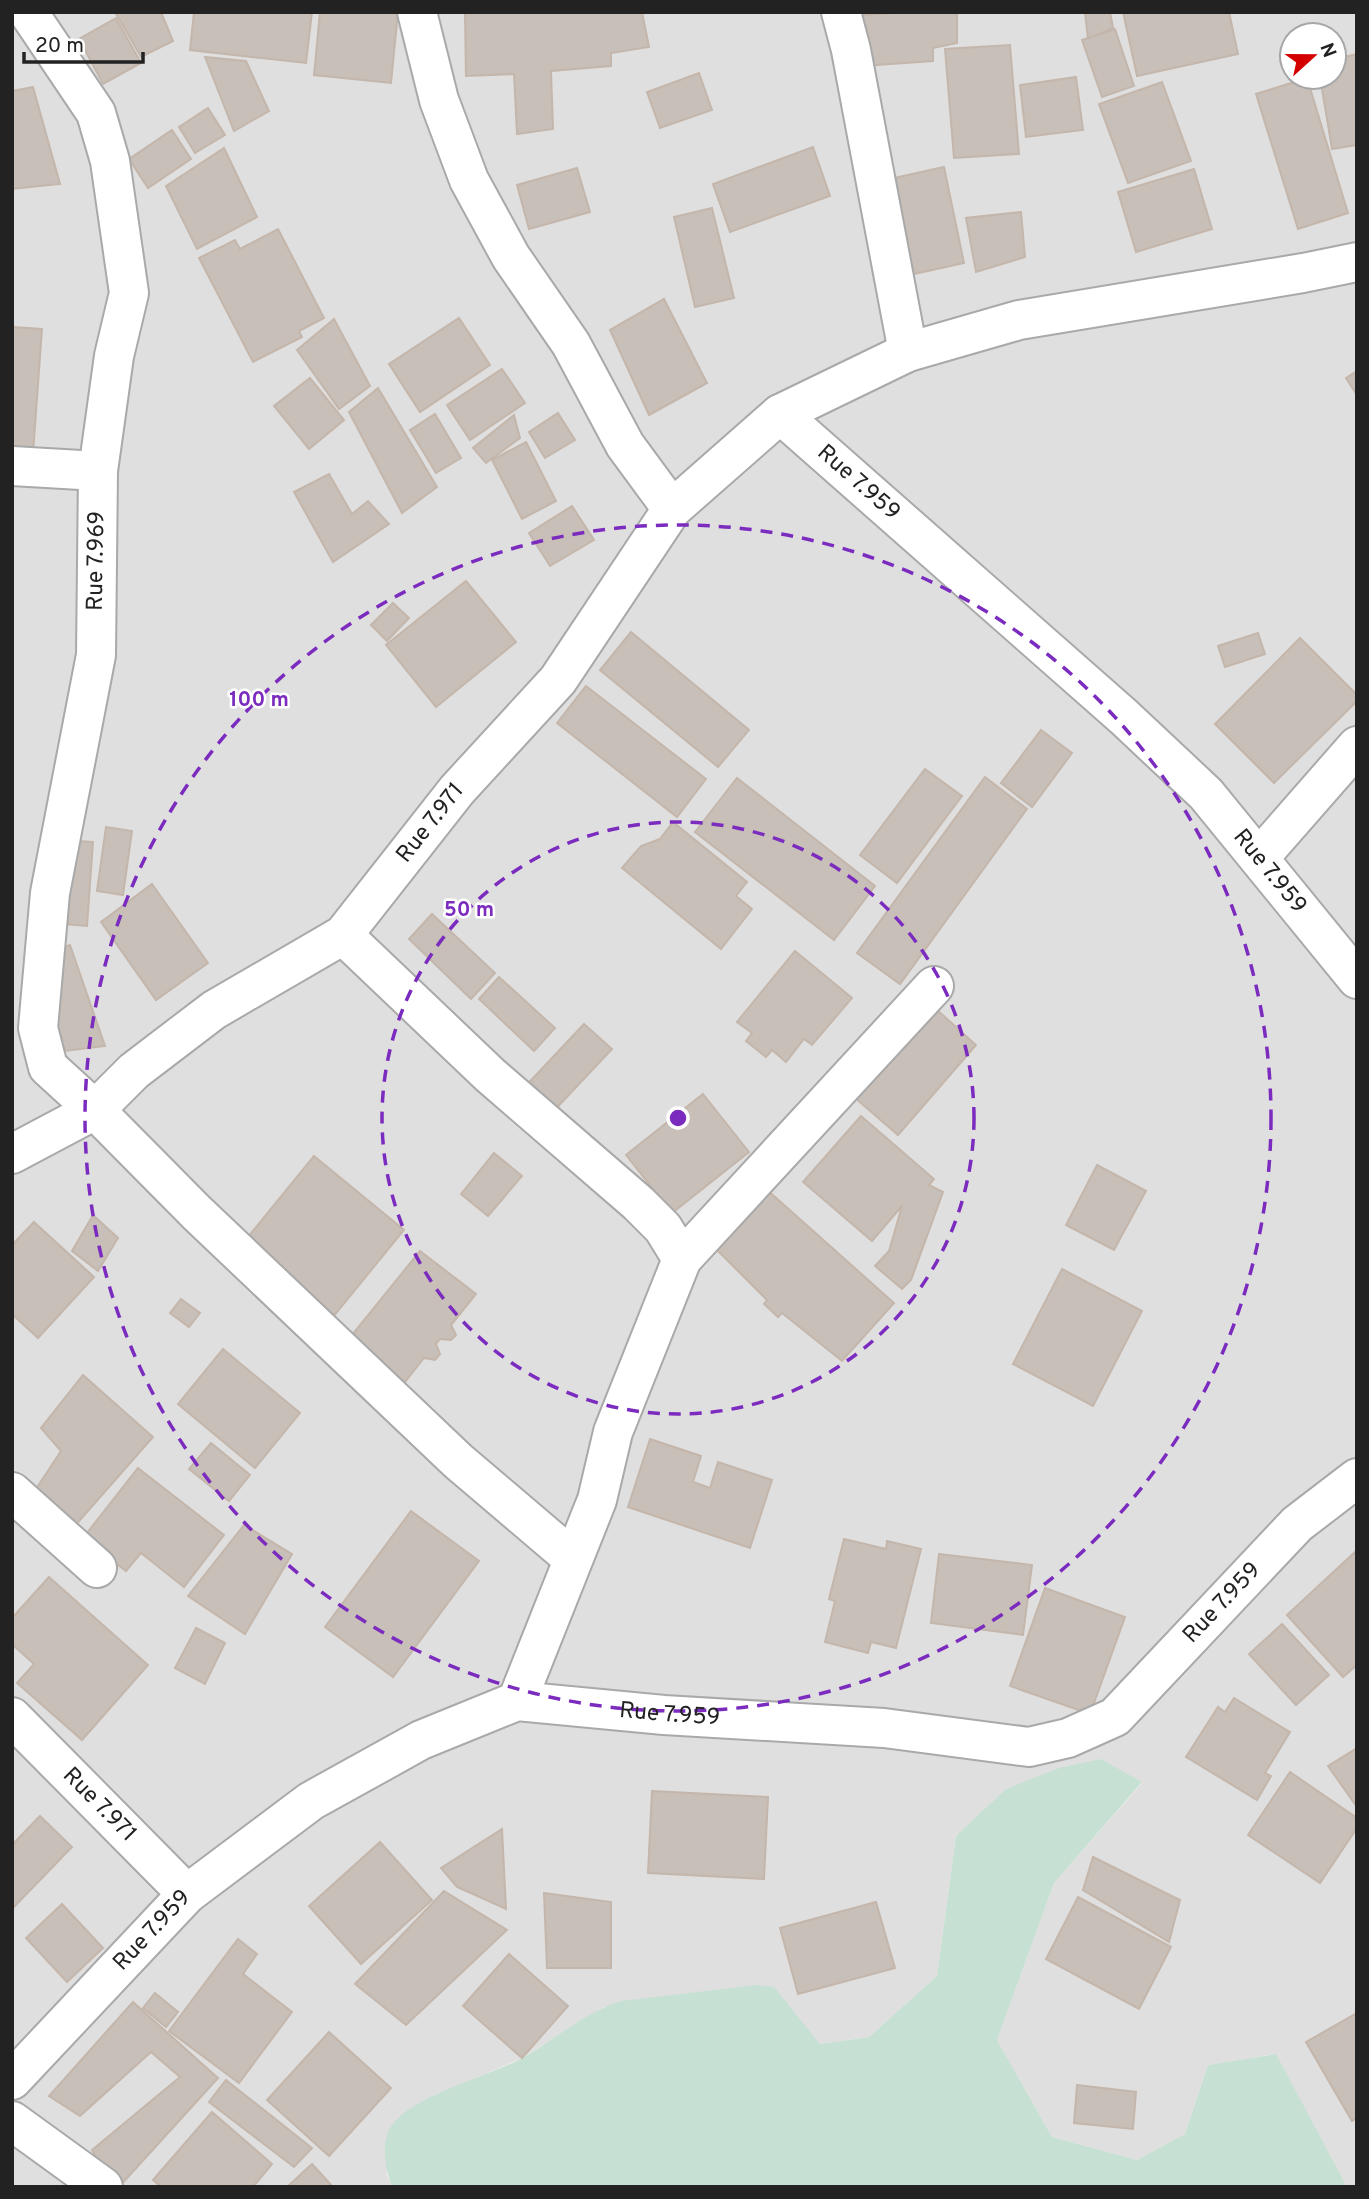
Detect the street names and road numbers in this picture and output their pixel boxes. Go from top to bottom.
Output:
street label: Rue 7.959 [811,439,906,527]
street label: Rue 7.969 [82,511,112,611]
street label: Rue 7.971 [390,777,471,869]
street label: Rue 7.959 [1226,823,1313,920]
street label: Rue 7.959 [1177,1556,1268,1650]
street label: Rue 7.959 [618,1696,721,1733]
street label: Rue 7.971 [56,1762,142,1849]
street label: Rue 7.959 [107,1884,198,1977]

